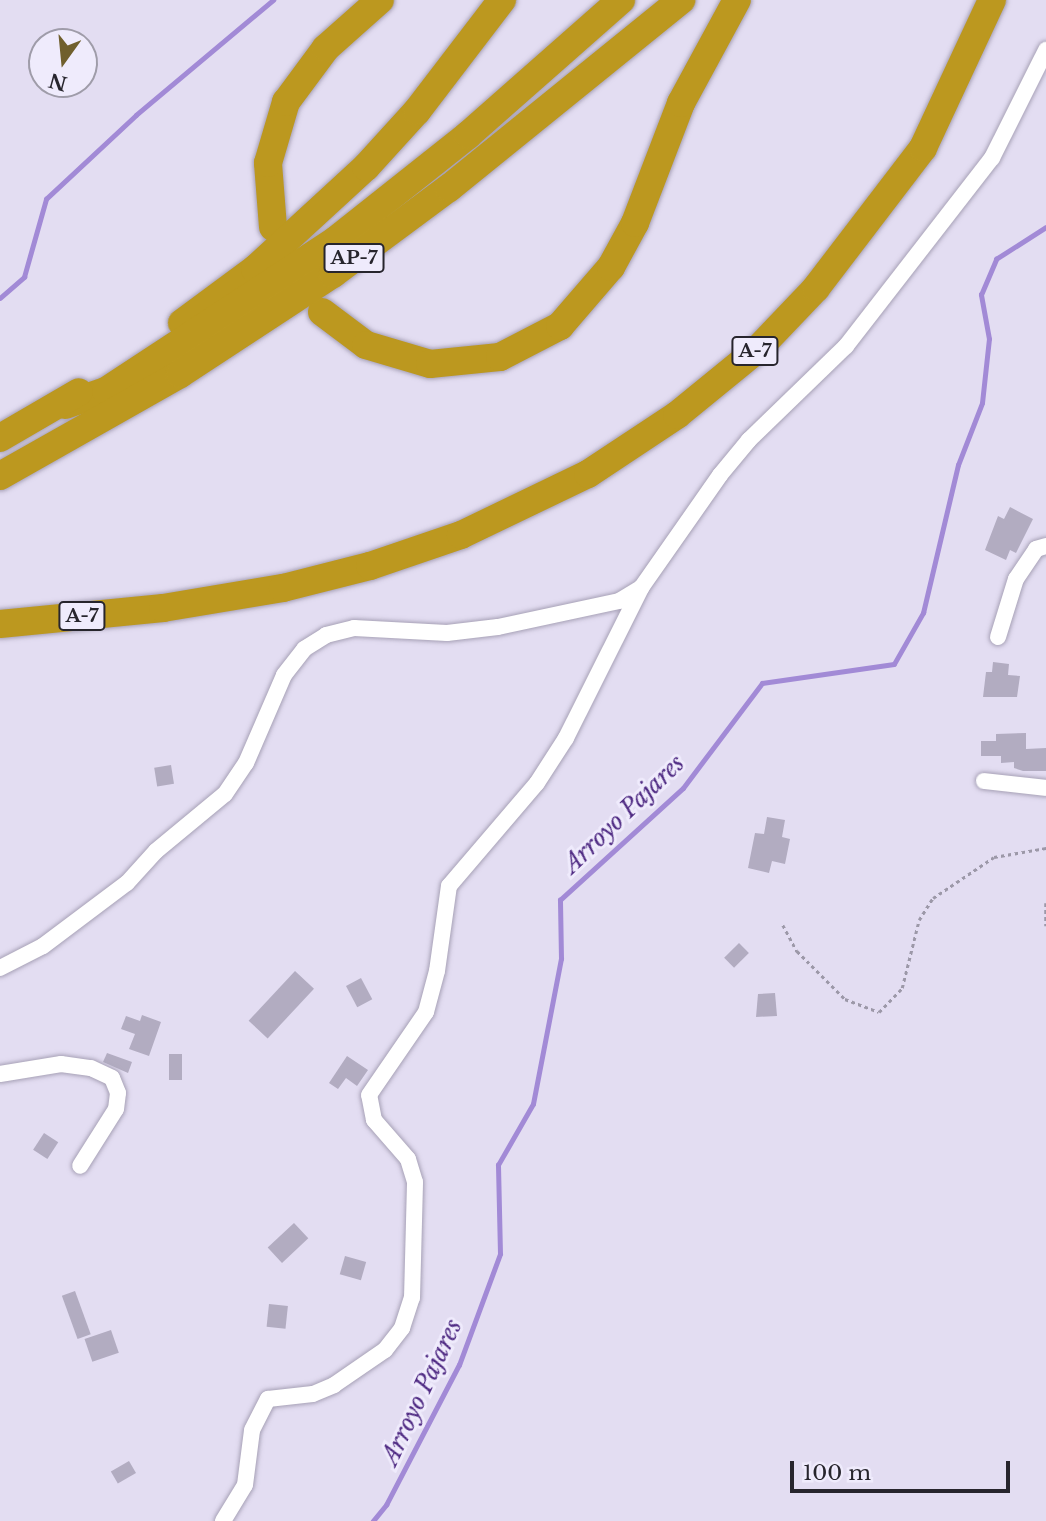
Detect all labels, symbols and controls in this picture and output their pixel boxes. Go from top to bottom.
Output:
north arrow [28,28,98,98]
text: N [46,68,70,95]
road number: AP-7 [322,242,386,274]
road number: A-7 [730,336,780,366]
road number: A-7 [57,600,106,632]
water label: Arroyo Pajares [558,750,690,878]
water label: Arroyo Pajares [376,1315,468,1469]
scale bar [794,1448,1014,1492]
text: 100 m [803,1460,871,1486]

